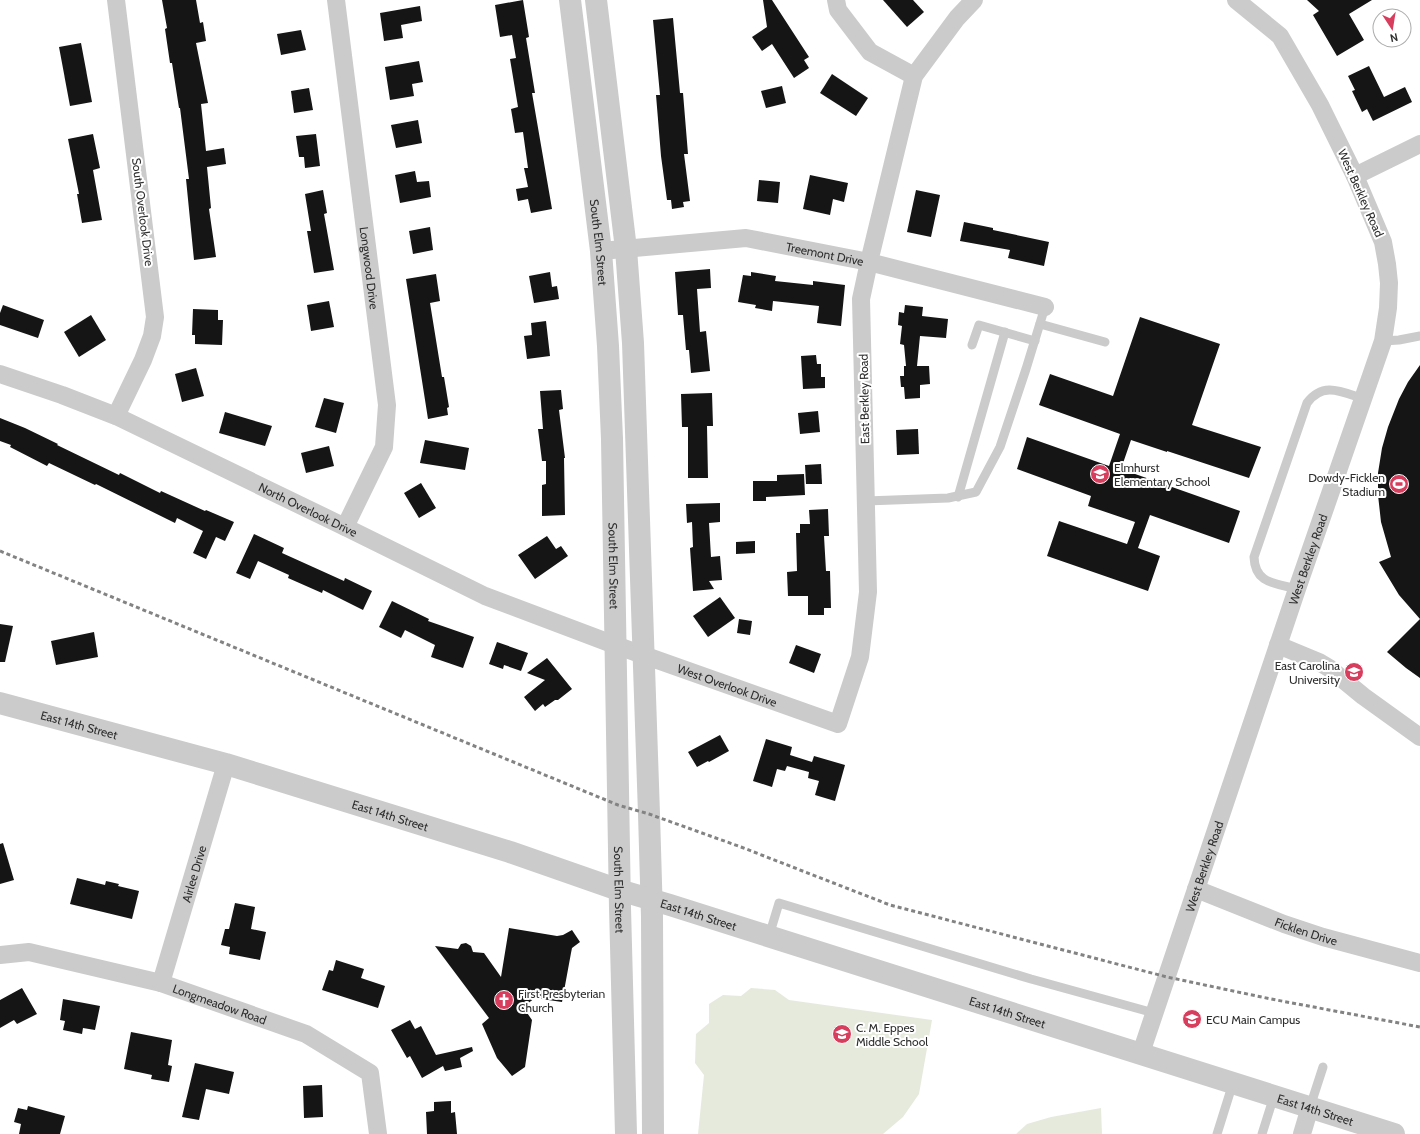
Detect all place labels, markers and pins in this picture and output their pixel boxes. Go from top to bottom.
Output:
place label: Elmhurst Elementary School [1114,460,1210,489]
school or university icon: Elmhurst Elementary School [1089,463,1111,485]
place label: Dowdy-Ficklen Stadium [1308,470,1385,499]
sports icon: Dowdy-Ficklen Stadium [1388,473,1410,495]
place label: East Carolina University [1275,658,1340,687]
school or university icon: East Carolina University [1343,661,1365,683]
place label: First Presbyterian Church [518,986,606,1015]
church icon: First Presbyterian Church [493,989,515,1011]
school or university icon: ECU Main Campus [1181,1008,1203,1030]
place label: ECU Main Campus [1206,1012,1300,1027]
place label: C. M. Eppes Middle School [856,1020,928,1049]
school or university icon: C. M. Eppes Middle School [831,1023,853,1045]

